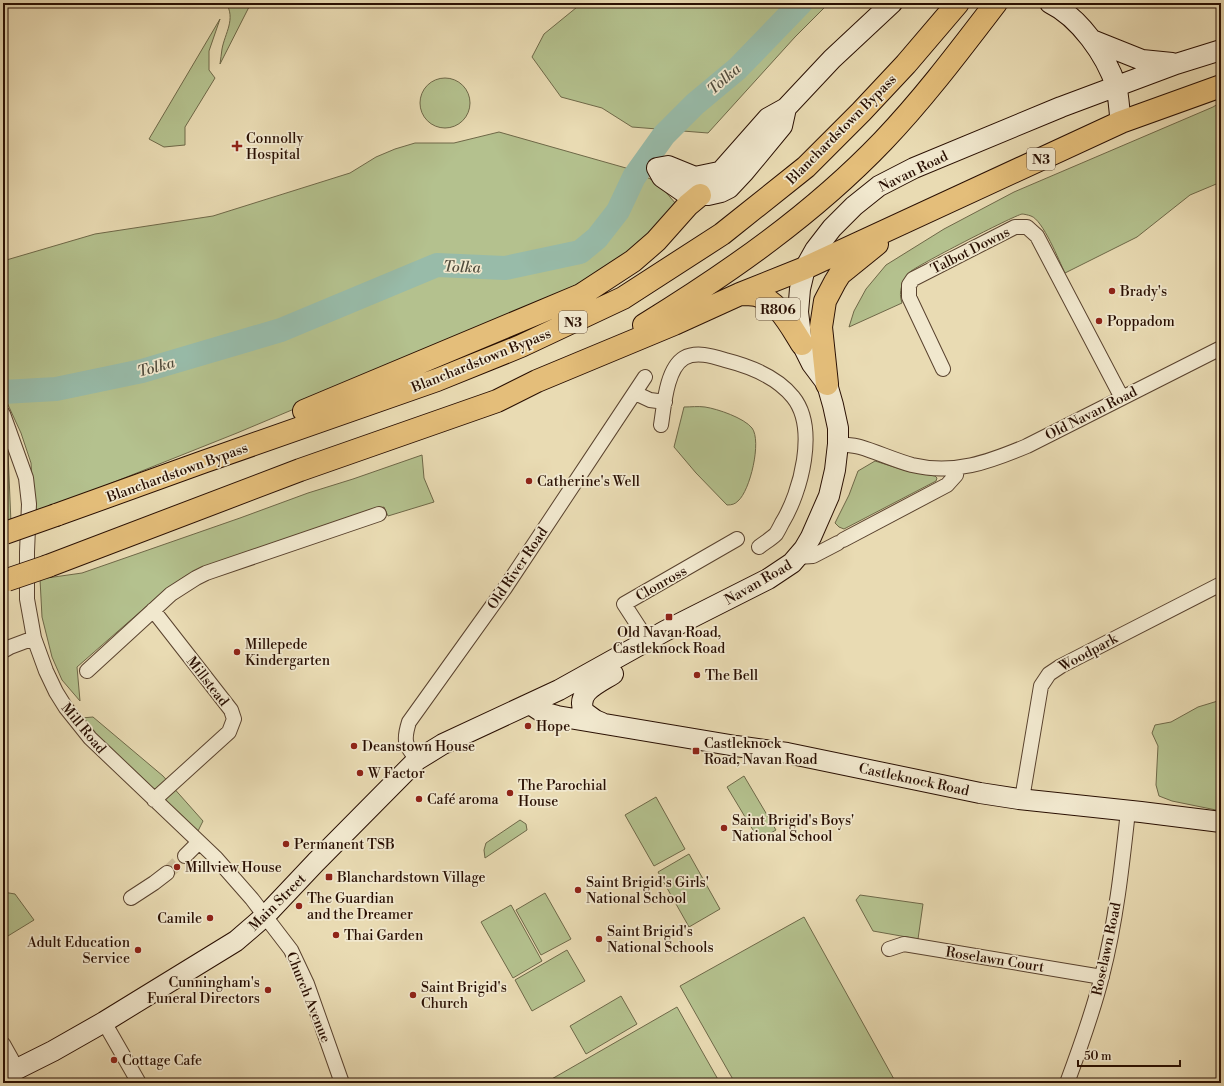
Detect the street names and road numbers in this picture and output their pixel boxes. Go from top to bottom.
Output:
street label: Blanchardstown Bypass [782,71,901,189]
street label: Navan Road [876,147,951,196]
road number: N3 [1027,148,1055,170]
street label: Talbot Downs [928,223,1013,279]
road number: R806 [756,298,800,320]
road number: N3 [559,311,587,333]
street label: Blanchardstown Bypass [408,325,554,398]
street label: Old Navan Road [1042,383,1140,445]
street label: Blanchardstown Bypass [103,439,250,507]
street label: Old River Road [484,524,552,613]
street label: Navan Road [722,556,795,609]
street label: Clonross [633,562,690,606]
street label: Woodpark [1055,630,1121,676]
street label: Millstead [182,653,232,710]
street label: Mill Road [57,700,110,758]
street label: Castleknock Road [857,759,971,800]
street label: Main Street [245,870,310,935]
street label: Roselawn Road [1088,901,1126,998]
street label: Roselawn Court [944,943,1045,977]
street label: Church Avenue [282,949,334,1045]

